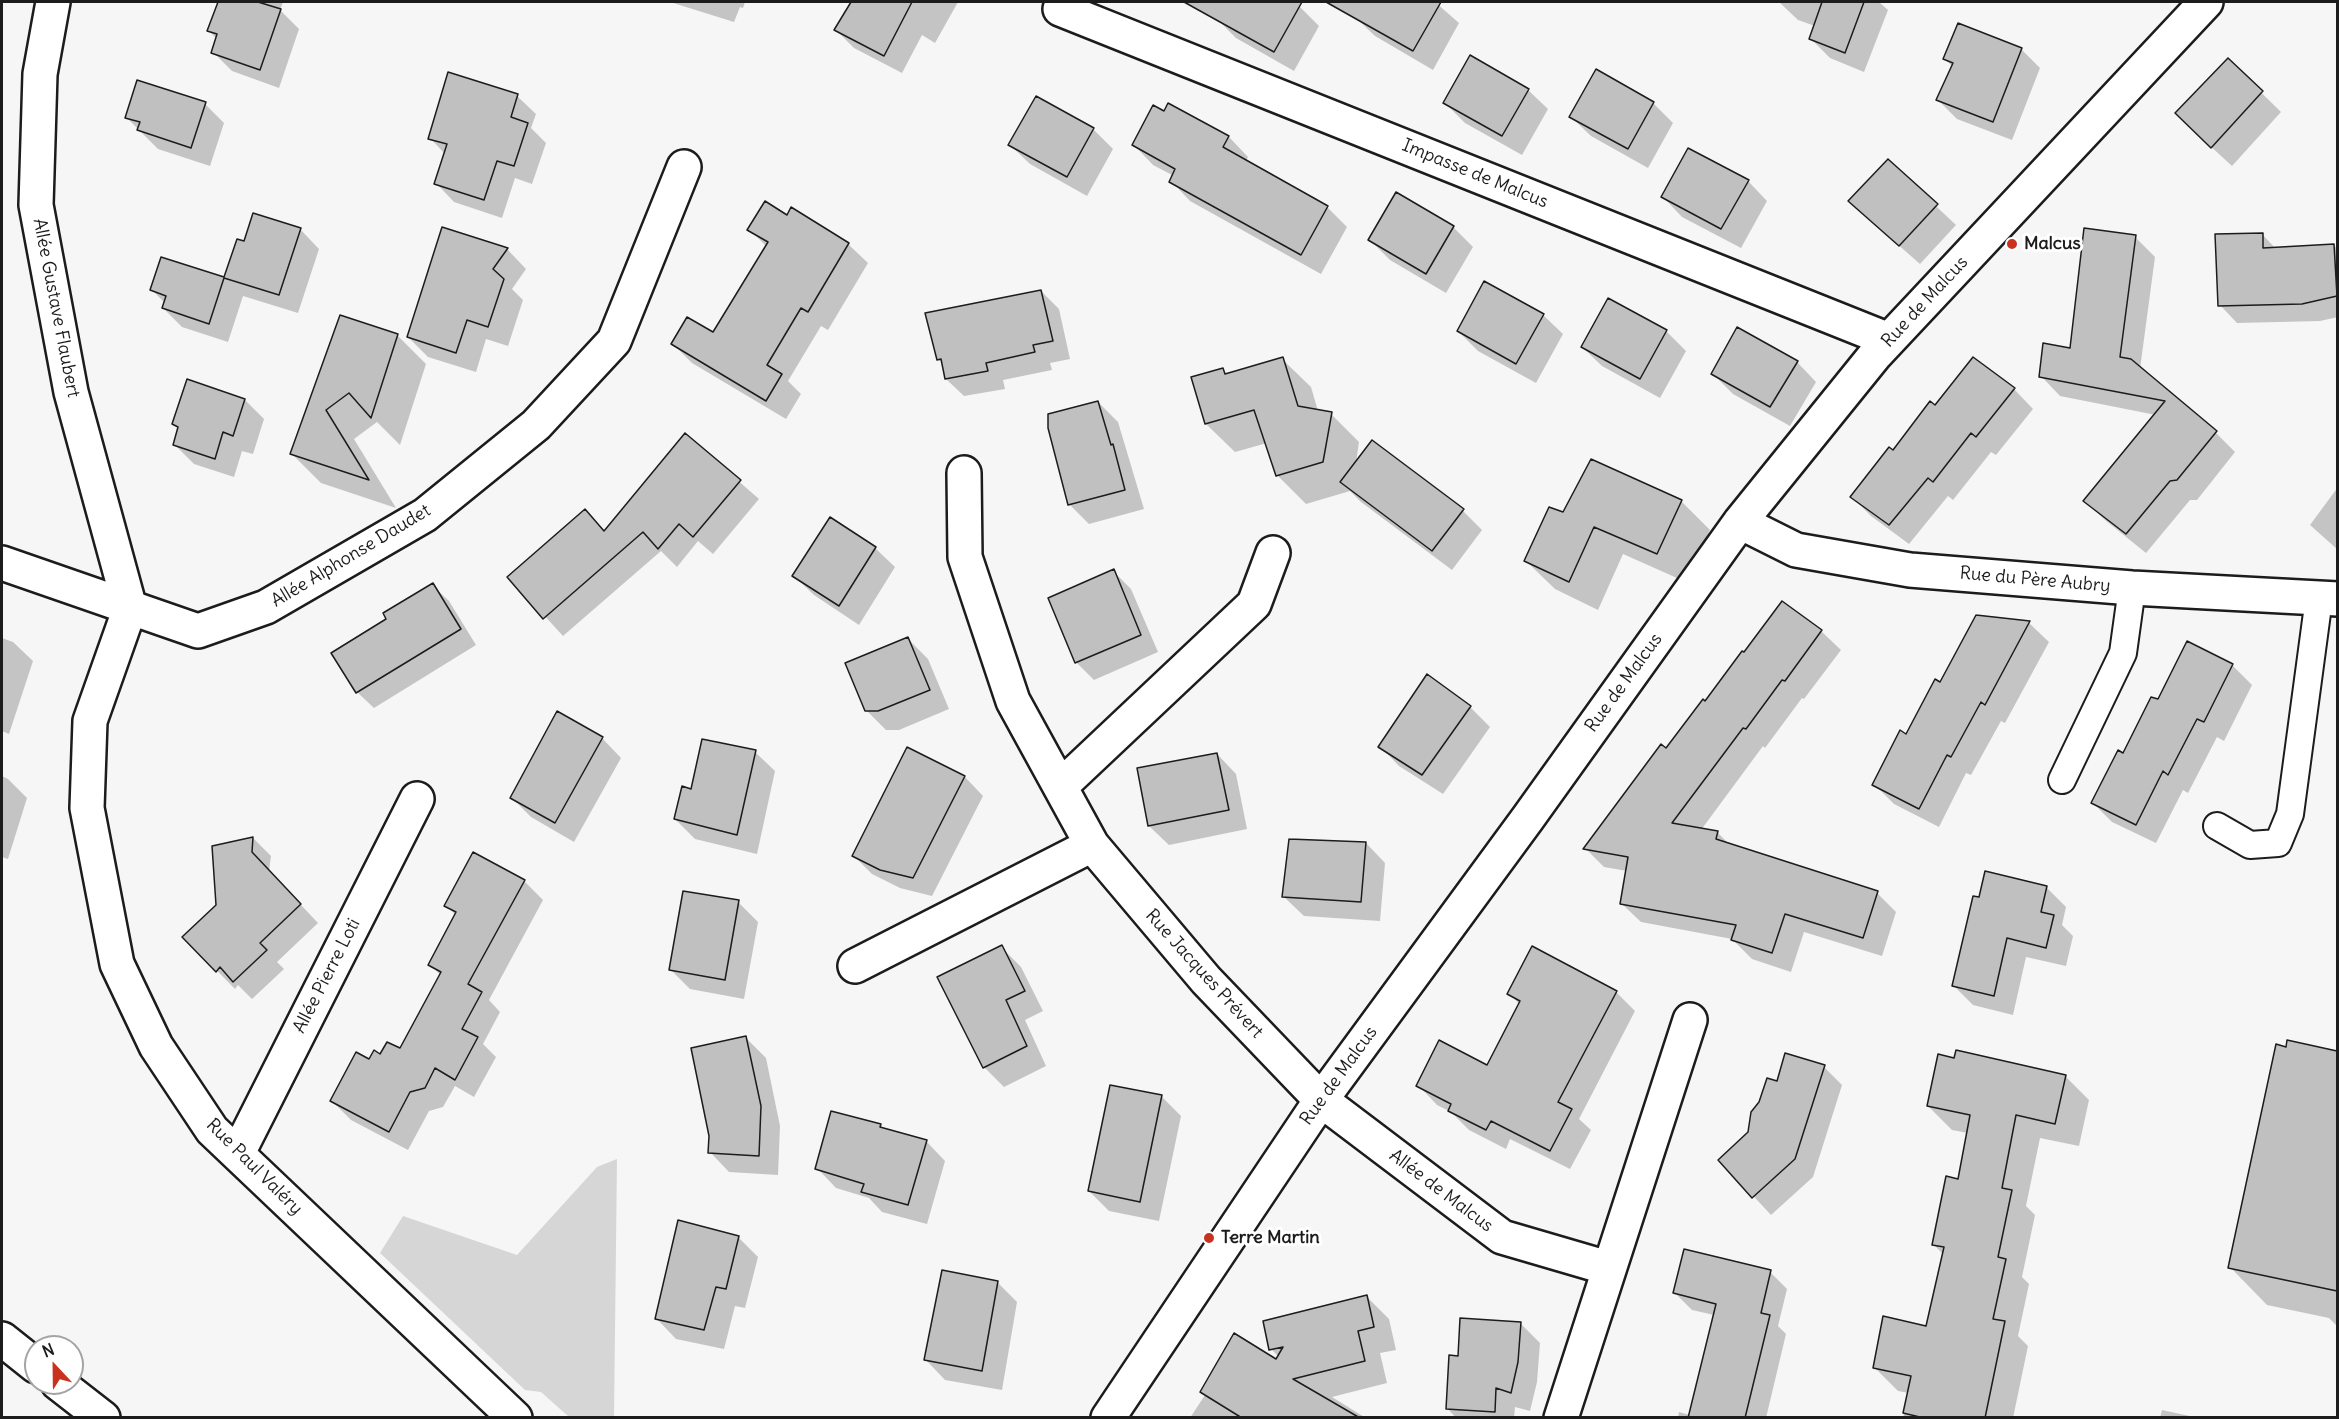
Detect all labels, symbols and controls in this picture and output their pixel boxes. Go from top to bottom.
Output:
street label: Impasse de Malcus [1399,135,1551,213]
street label: Allée Gustave Flaubert [28,217,84,399]
place label: Malcus [2024,233,2081,255]
marker: Malcus [2005,237,2019,251]
street label: Rue de Malcus [1877,252,1973,352]
street label: Allée Alphonse Daudet [267,500,435,612]
street label: Rue du Père Aubry [1959,563,2111,597]
street label: Rue de Malcus [1581,629,1667,737]
street label: Rue Jacques Prévert [1141,905,1267,1043]
street label: Allée Pierre Loti [289,915,365,1037]
street label: Rue de Malcus [1296,1022,1382,1130]
street label: Rue Paul Valéry [201,1114,307,1220]
street label: Allée de Malcus [1385,1145,1497,1237]
place label: Terre Martin [1221,1227,1320,1249]
marker: Terre Martin [1202,1231,1216,1245]
north arrow [24,1335,84,1395]
text: N [39,1339,57,1362]

